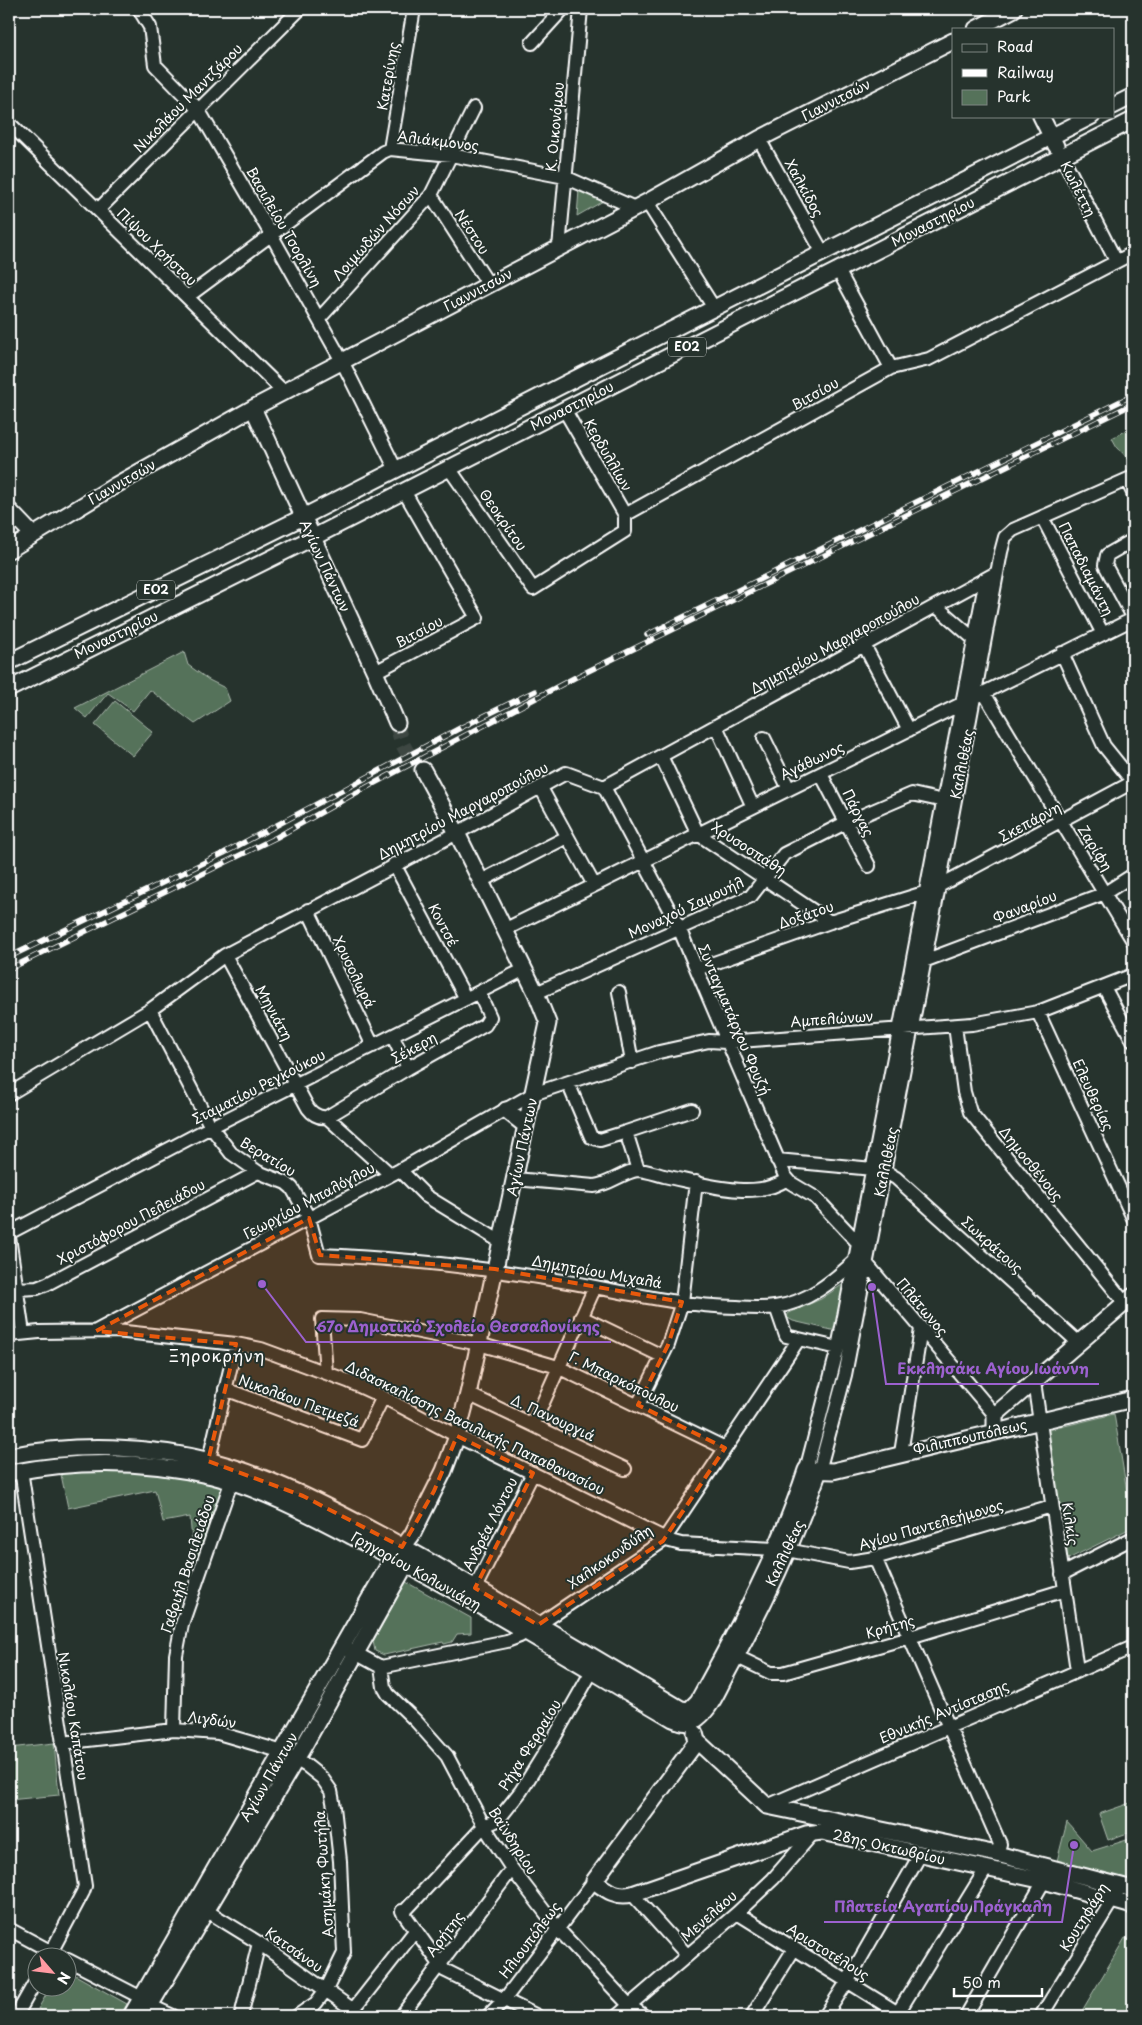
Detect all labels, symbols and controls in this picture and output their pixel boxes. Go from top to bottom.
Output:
legend [952,28,1114,118]
text: Road [997,34,1033,57]
street label: Νικολάου Μαντζάρου [128,38,247,157]
street label: Κατερίνης [371,40,404,112]
text: Railway [997,60,1054,83]
street label: Γιαννιτσών [797,73,874,126]
street label: Κ. Οικονόμου [540,81,569,173]
text: Park [997,84,1031,107]
street label: Αλιάκμονος [396,125,480,156]
street label: Χαλκίδος [780,155,829,221]
street label: Κωλέττη [1055,157,1101,220]
street label: Βασιλείου Τσορλίνη [241,163,327,291]
street label: Λοιμωδών Νόσων [327,180,424,285]
street label: Μοναστηρίου [887,191,978,252]
street label: Πίψου Χρήστου [113,203,202,290]
street label: Νέστου [450,205,495,258]
street label: Γιαννιτσών [440,263,516,317]
road number: ΕΟ2 [668,338,706,357]
street label: Βιτσίου [787,372,842,415]
street label: Μοναστηρίου [526,375,617,436]
street label: Κερδυλλίων [579,414,638,495]
street label: Γιαννιτσών [84,454,160,510]
street label: Θεοκρίτου [474,485,532,555]
street label: Αγίων Πάντων [295,516,356,616]
street label: Παπαδιαμάντη [1054,518,1119,619]
road number: ΕΟ2 [137,580,175,600]
street label: Δημητρίου Μαργαροπούλου [746,588,923,699]
street label: Μοναστηρίου [70,605,161,664]
street label: Βιτσίου [391,610,446,653]
street label: Καλλιθέας [944,727,979,801]
street label: Αγάθωνος [776,736,847,785]
street label: Δημητρίου Μαργαροπούλου [374,757,552,865]
street label: Πάργας [837,785,879,840]
street label: Σκεπάρνη [995,796,1064,847]
street label: Χρυσοσπάθη [708,816,791,881]
street label: Ζαρίφη [1073,821,1118,875]
street label: Μοναχού Σαμουήλ [624,871,747,944]
street label: Φαναρίου [990,885,1060,928]
street label: Δοξάτου [775,895,836,934]
street label: Κοντσέ [423,899,464,950]
street label: Χρυσολωρά [328,932,381,1011]
street label: Συνταγματάρχου Φρυζή [693,941,776,1099]
street label: Μηνιάτη [251,981,298,1044]
street label: Αμπελώνων [790,1005,874,1032]
street label: Σέκερη [387,1026,440,1069]
street label: Σταματίου Ρεγκούκου [189,1044,329,1129]
street label: Ελευθερίας [1068,1055,1119,1134]
street label: Αγίων Πάντων [501,1096,542,1198]
street label: Δημοσθένους [994,1122,1068,1206]
street label: Καλλιθέας [868,1125,903,1199]
street label: Βερατίου [236,1132,300,1181]
street label: Γεωργίου Μπαλόγλου [239,1157,378,1244]
street label: Χριστόφορου Πελειάδου [53,1174,209,1270]
street label: Σωκράτους [957,1211,1028,1278]
street label: Δημητρίου Μιχαλά [530,1250,664,1293]
street label: Πλάτωνος [892,1273,953,1340]
callout: 67ο Δημοτικό Σχολείο Θεσσαλονίκης [306,1312,611,1342]
text: 67ο Δημοτικό Σχολείο Θεσσαλονίκης [316,1314,600,1337]
district label: Ξηροκρήνη [169,1343,265,1367]
street label: Γ. Μπαρκόπουλου [566,1346,683,1417]
callout: Εκκλησάκι Αγίου Ιωάννη [886,1354,1099,1384]
street label: Διδασκαλίσσης Βασιλικής Παπαθανασίου [342,1355,608,1500]
text: Εκκλησάκι Αγίου Ιωάννη [897,1356,1089,1379]
street label: Νικολάου Πετμεζά [236,1369,362,1432]
street label: Δ. Πανουργιά [508,1389,599,1446]
street label: Φιλιππουπόλεως [911,1413,1029,1460]
street label: Ανδρέα Λόντου [457,1473,522,1574]
street label: Γαβριήλ Βασιλειάδου [155,1492,220,1635]
street label: Αγίου Παντελεήμονος [856,1494,1006,1555]
street label: Κιλκίς [1057,1501,1084,1547]
street label: Καλλιθέας [760,1516,809,1589]
street label: Χαλκοκονδύλη [563,1519,657,1594]
street label: Γρηγορίου Κολωνιάρη [347,1526,485,1615]
street label: Κρήτης [863,1609,917,1644]
street label: Νικολάου Καπάτου [53,1650,94,1782]
street label: Εθνικής Αντίστασης [876,1675,1012,1748]
street label: Ρήγα Φερραίου [493,1695,566,1794]
street label: Λιγδών [186,1706,238,1733]
street label: Αγίων Πάντων [234,1728,303,1825]
street label: Βαϊνδηρίου [484,1803,543,1879]
street label: Ασημάκη Φωτήλα [309,1810,338,1938]
street label: 28ης Οκτωβρίου [831,1823,947,1870]
street label: Κουτηφάρη [1054,1878,1113,1955]
street label: Μενελάου [676,1885,741,1946]
callout: Πλατεία Αγαπίου Πράγκαλη [824,1892,1062,1922]
text: Πλατεία Αγαπίου Πράγκαλη [834,1894,1052,1917]
street label: Ηλιουπόλεως [494,1897,566,1983]
street label: Αρήτης [420,1907,469,1961]
street label: Αριστοτέλους [783,1918,873,1985]
street label: Κατσάνου [261,1922,327,1977]
north arrow [28,1948,78,1998]
scale bar [954,1965,1042,1997]
text: N [52,1969,76,1988]
text: 50 m [962,1970,1001,1993]

